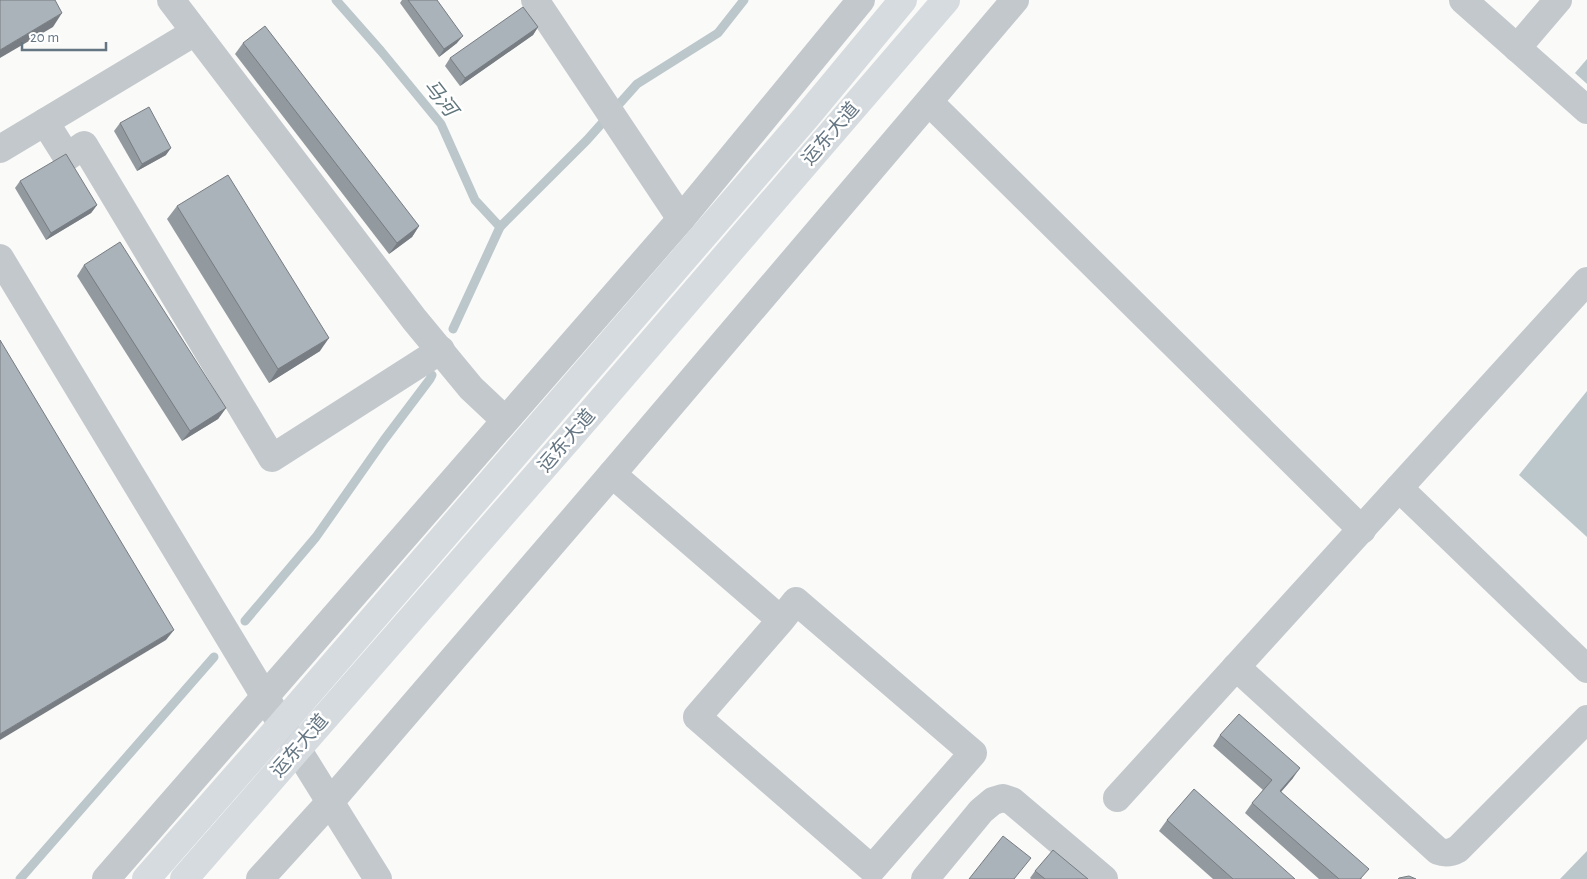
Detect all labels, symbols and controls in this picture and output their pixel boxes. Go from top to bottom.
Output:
scale bar [22,20,106,52]
text: 20 m [30,30,59,45]
water label: 马河 [420,75,463,123]
street label: 运东大道 [797,98,863,169]
street label: 运东大道 [533,405,599,476]
street label: 运东大道 [266,710,332,781]

